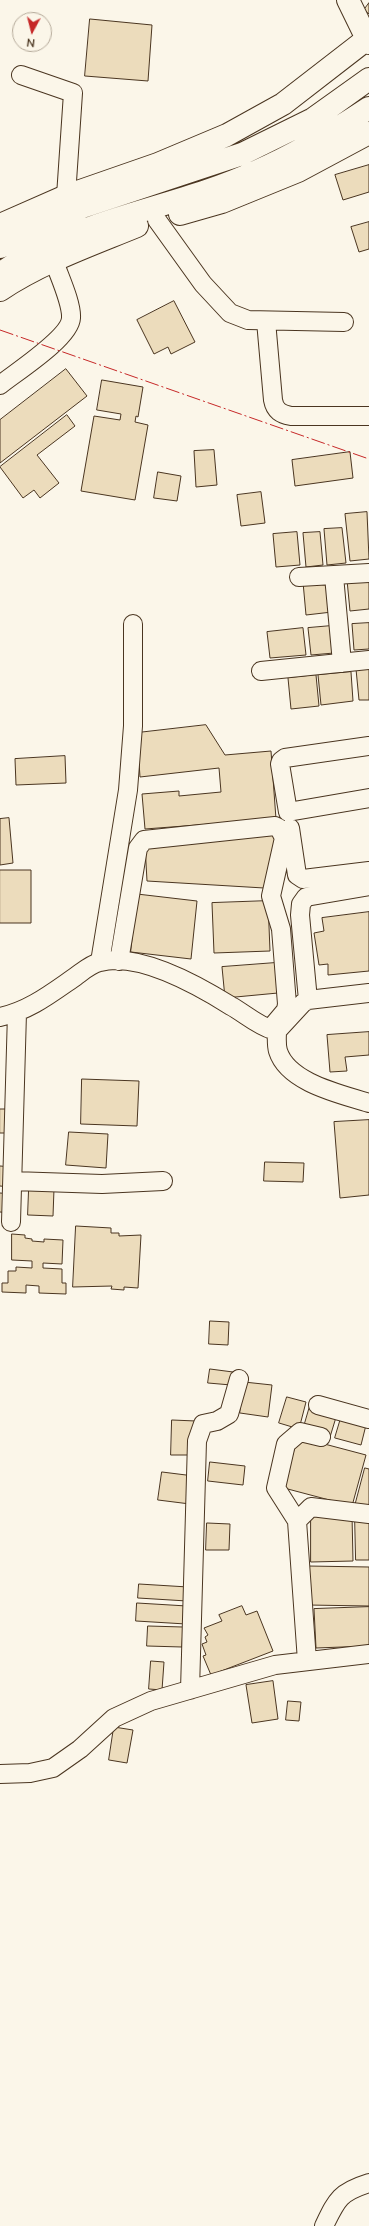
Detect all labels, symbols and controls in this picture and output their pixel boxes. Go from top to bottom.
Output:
north arrow [12,12,52,52]
text: N [26,35,36,50]

